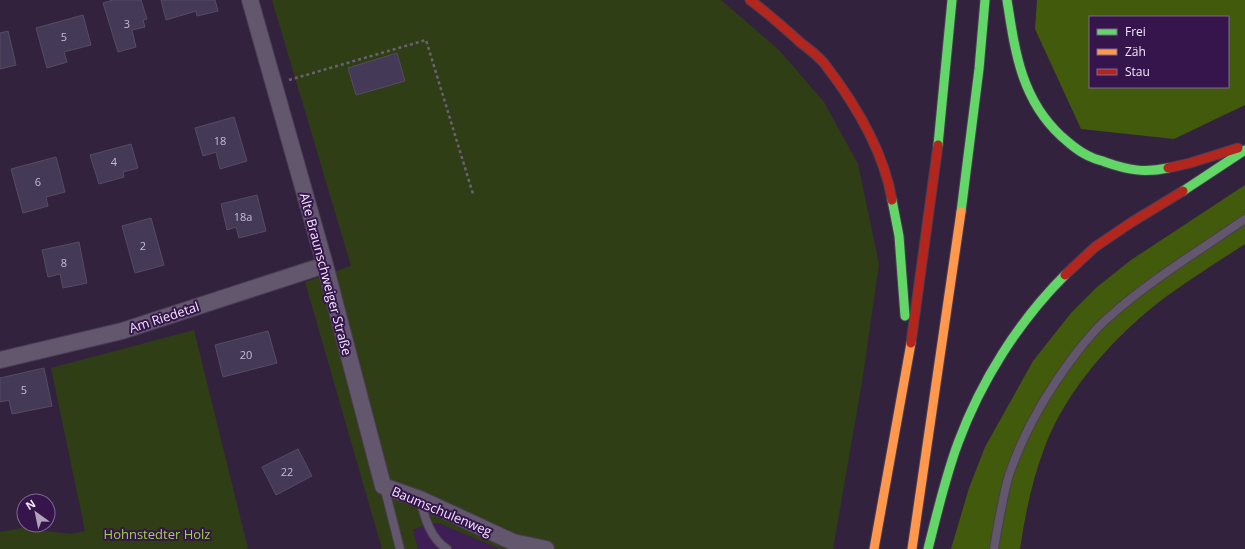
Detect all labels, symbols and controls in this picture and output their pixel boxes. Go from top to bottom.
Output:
house number: 3 [124,16,130,31]
legend [1089,16,1229,88]
text: Frei [1125,23,1146,40]
house number: 5 [61,29,67,44]
text: Zäh [1125,43,1146,60]
text: Stau [1125,63,1150,80]
house number: 18 [214,133,226,148]
house number: 4 [111,154,118,169]
house number: 6 [35,174,41,189]
street label: Alte Braunschweiger Straße [296,191,356,357]
house number: 18a [234,209,252,224]
house number: 2 [140,238,146,253]
house number: 8 [61,255,67,270]
street label: Am Riedetal [127,297,201,337]
house number: 20 [240,347,252,362]
house number: 5 [21,382,27,397]
house number: 22 [281,464,293,479]
street label: Baumschulenweg [389,482,495,540]
north arrow [16,493,56,533]
text: N [22,495,38,513]
park label: Hohnstedter Holz [104,525,210,543]

